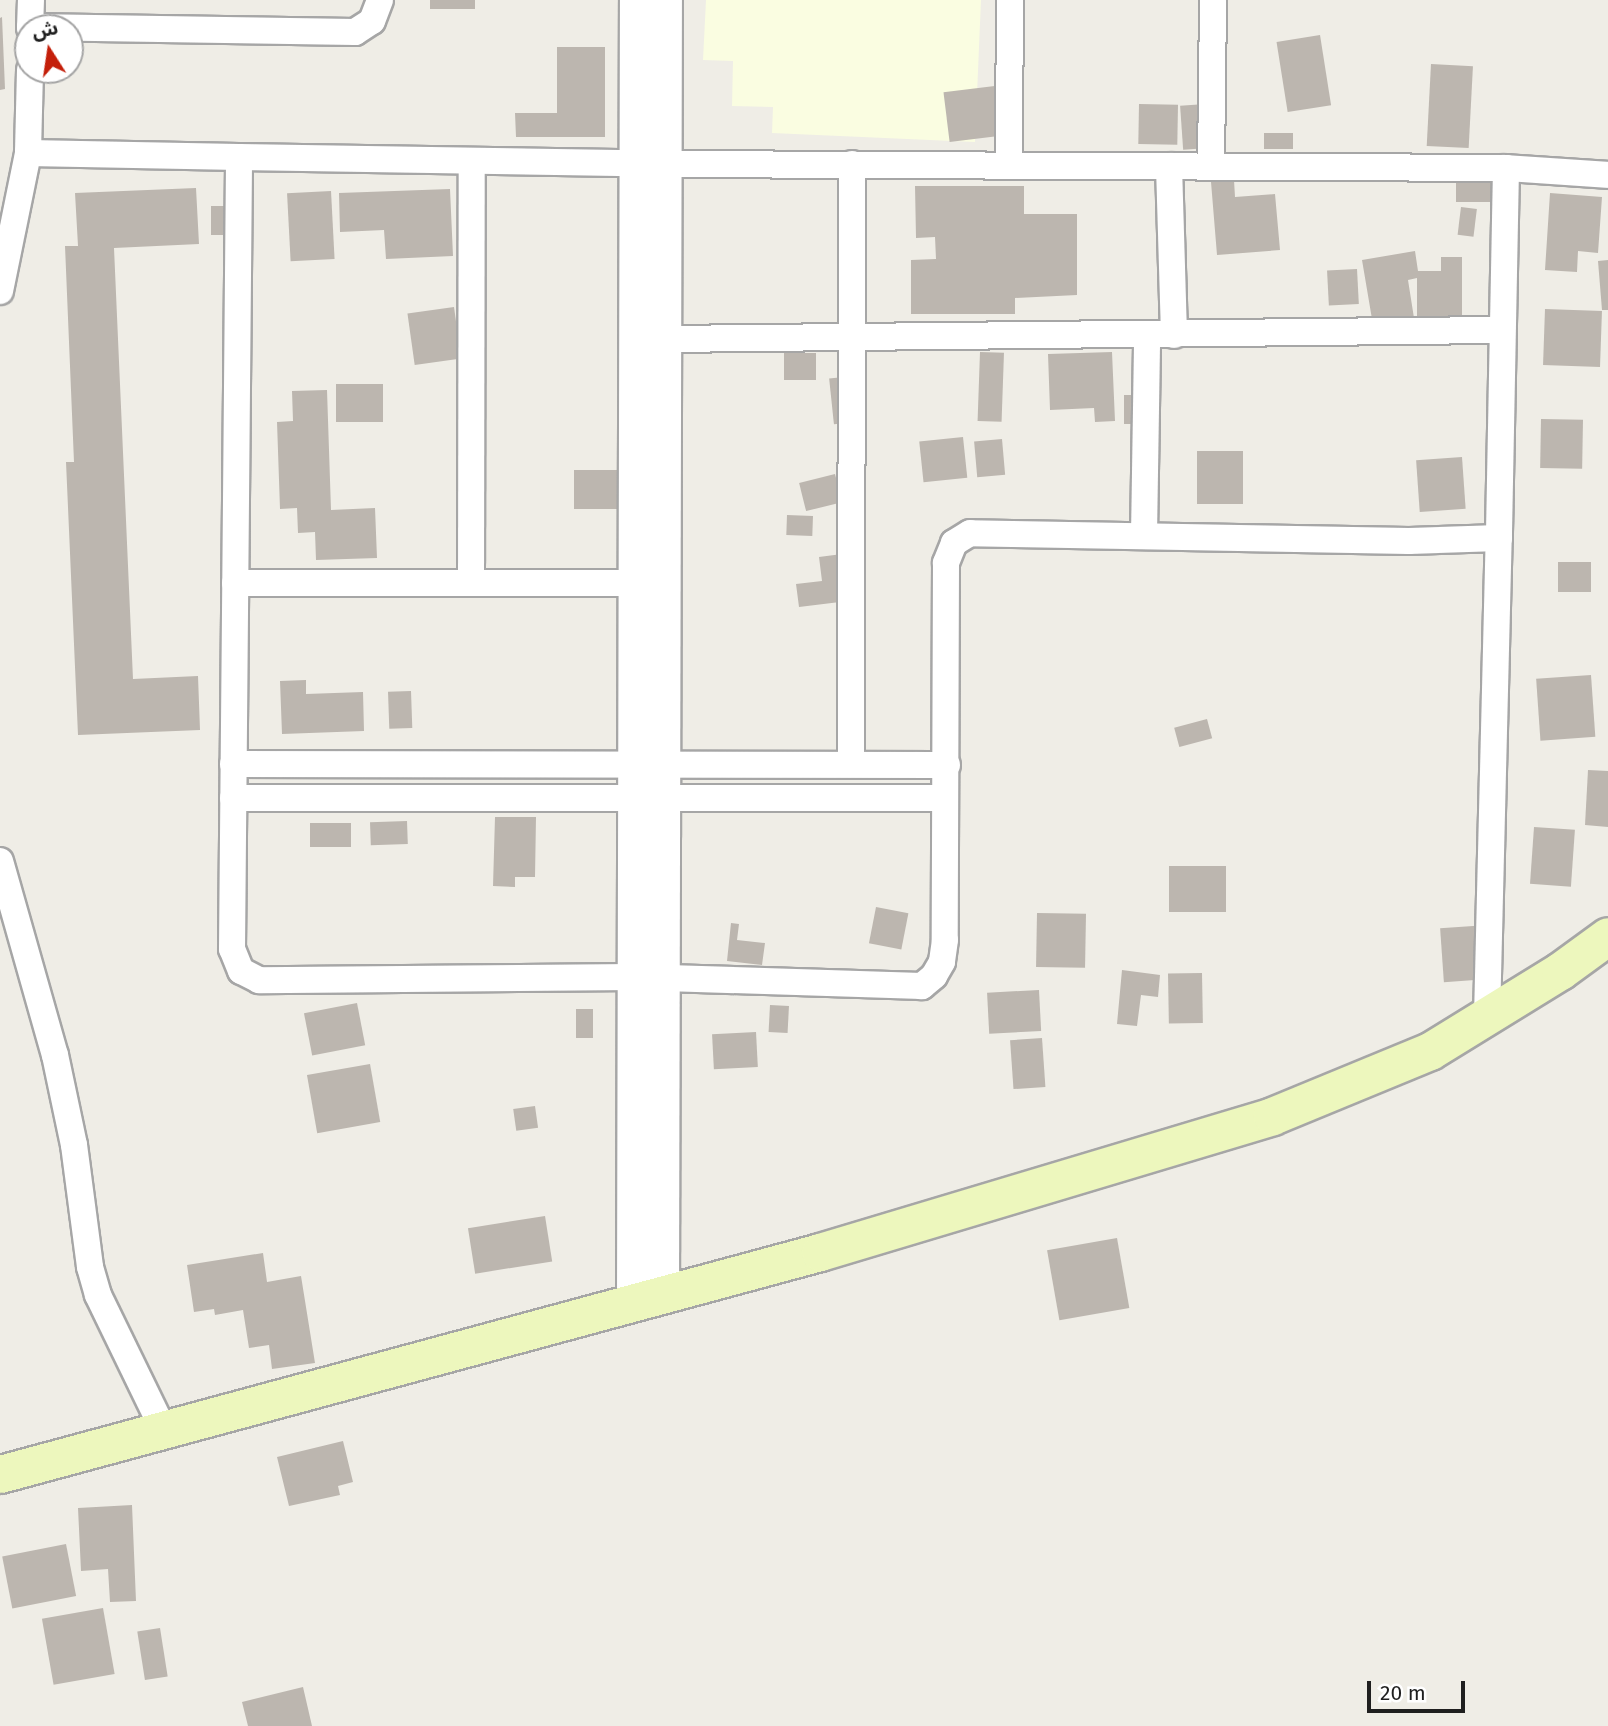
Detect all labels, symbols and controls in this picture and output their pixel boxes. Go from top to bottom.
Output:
north arrow [14,14,84,84]
text: ش [30,16,60,44]
scale bar [1370,1666,1468,1710]
text: 20 m [1380,1680,1426,1706]

